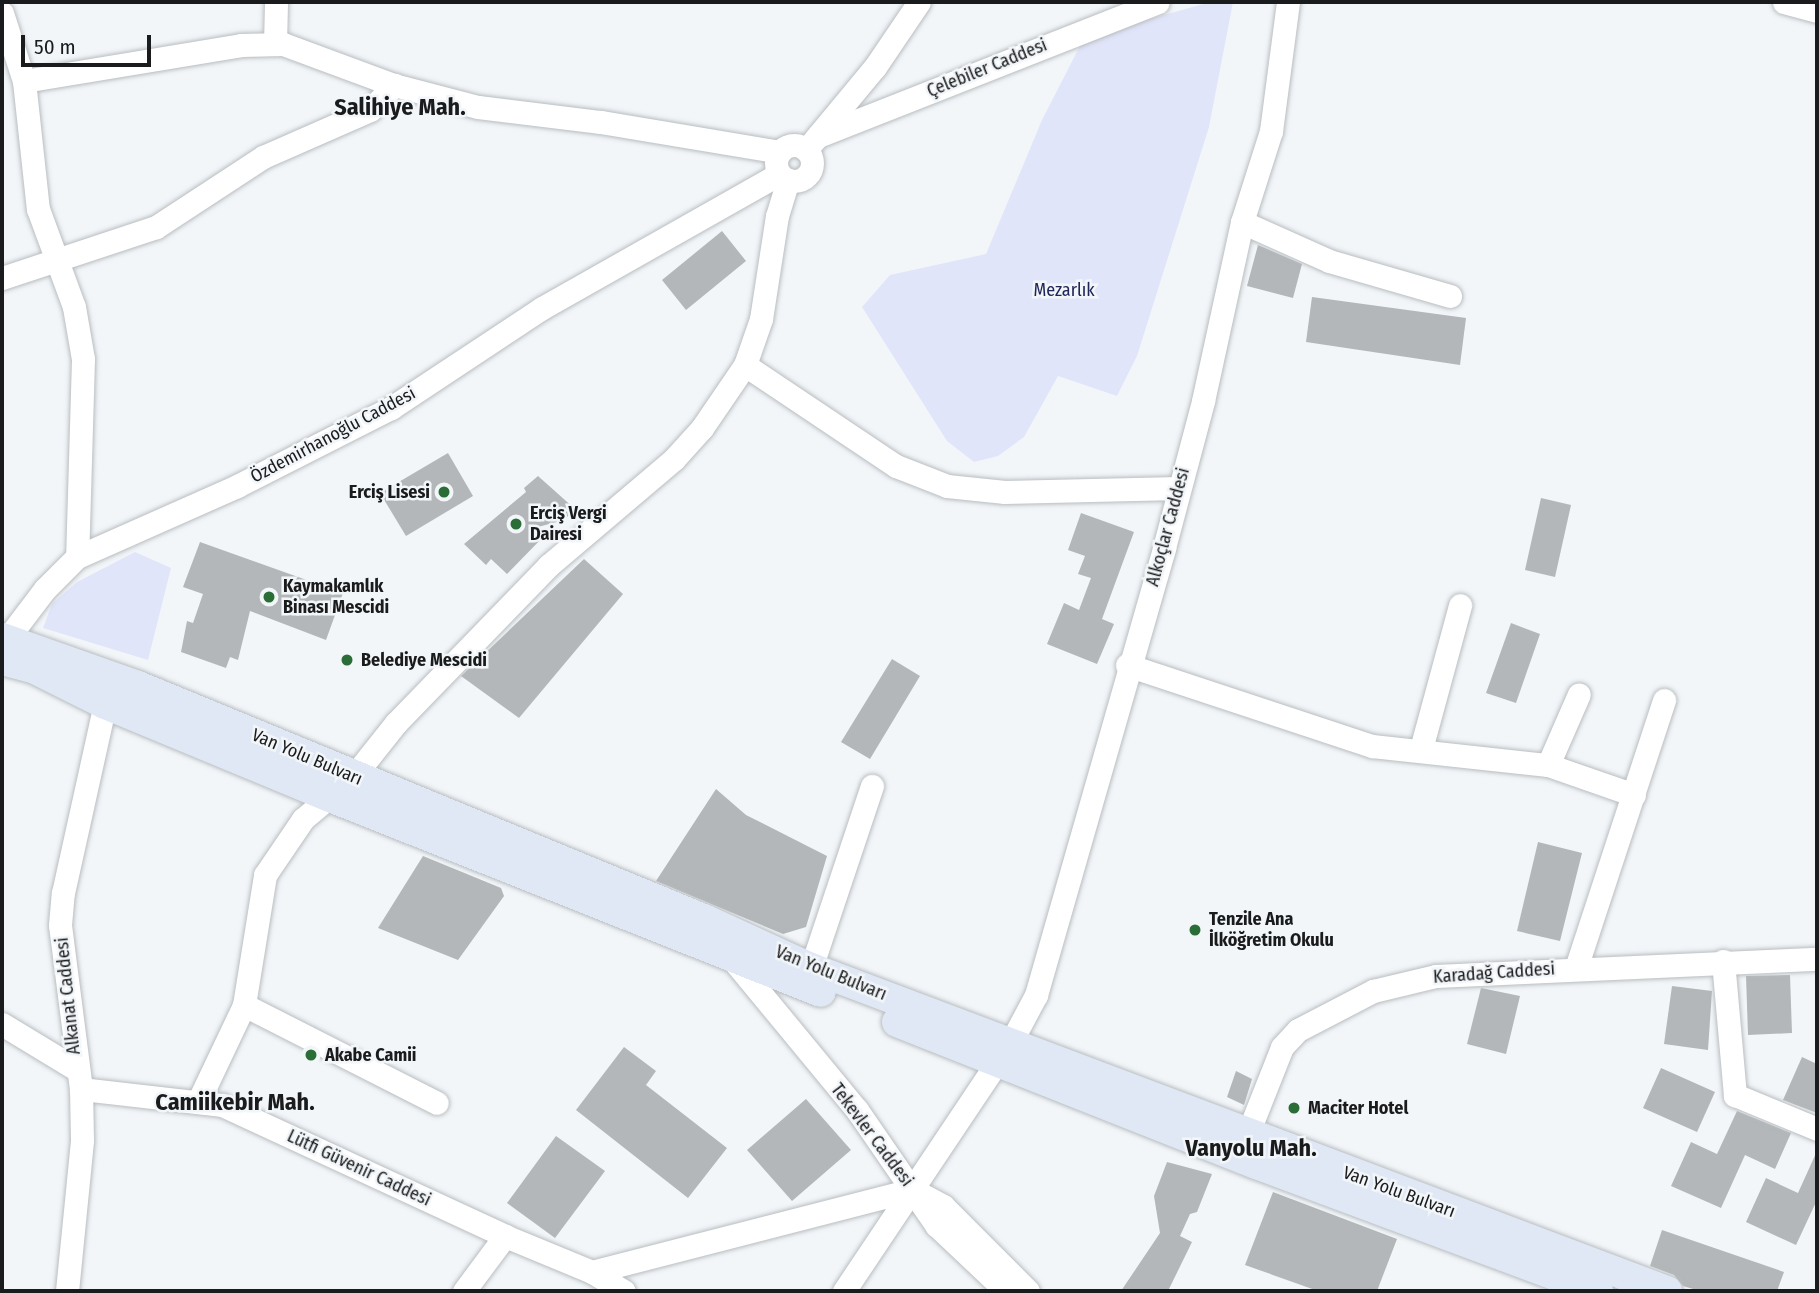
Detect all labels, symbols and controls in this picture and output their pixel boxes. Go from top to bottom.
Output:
scale bar [24,21,154,65]
text: 50 m [34,34,76,60]
street label: Çelebiler Caddesi [924,34,1050,102]
district label: Salihiye Mah. [334,94,466,122]
park label: Mezarlık [1033,279,1095,301]
street label: Özdemirhanoğlu Caddesi [247,382,419,488]
street label: Alkoçlar Caddesi [1142,465,1194,589]
place label: Erciş Lisesi [349,481,430,503]
marker: Erciş Lisesi [436,484,452,500]
place label: Erciş Vergi Dairesi [530,503,607,546]
marker: Erciş Vergi Dairesi [508,516,524,532]
place label: Kaymakamlık Binası Mescidi [283,576,389,618]
marker: Kaymakamlık Binası Mescidi [261,589,277,605]
place label: Belediye Mescidi [361,649,487,671]
marker: Belediye Mescidi [339,652,355,668]
street label: Van Yolu Bulvarı [248,724,366,790]
place label: Tenzile Ana İlköğretim Okulu [1209,909,1334,951]
marker: Tenzile Ana İlköğretim Okulu [1187,922,1203,938]
street label: Alkanat Caddesi [51,936,85,1056]
street label: Van Yolu Bulvarı [772,941,890,1005]
street label: Karadağ Caddesi [1432,958,1556,988]
place label: Akabe Camii [325,1044,417,1066]
marker: Akabe Camii [303,1047,319,1063]
street label: Tekevler Caddesi [826,1079,918,1191]
district label: Camiikebir Mah. [155,1089,315,1117]
place label: Maciter Hotel [1308,1097,1408,1119]
marker: Maciter Hotel [1286,1100,1302,1116]
street label: Lütfi Güvenir Caddesi [284,1125,434,1211]
district label: Vanyolu Mah. [1185,1135,1317,1163]
street label: Van Yolu Bulvarı [1340,1162,1458,1222]

